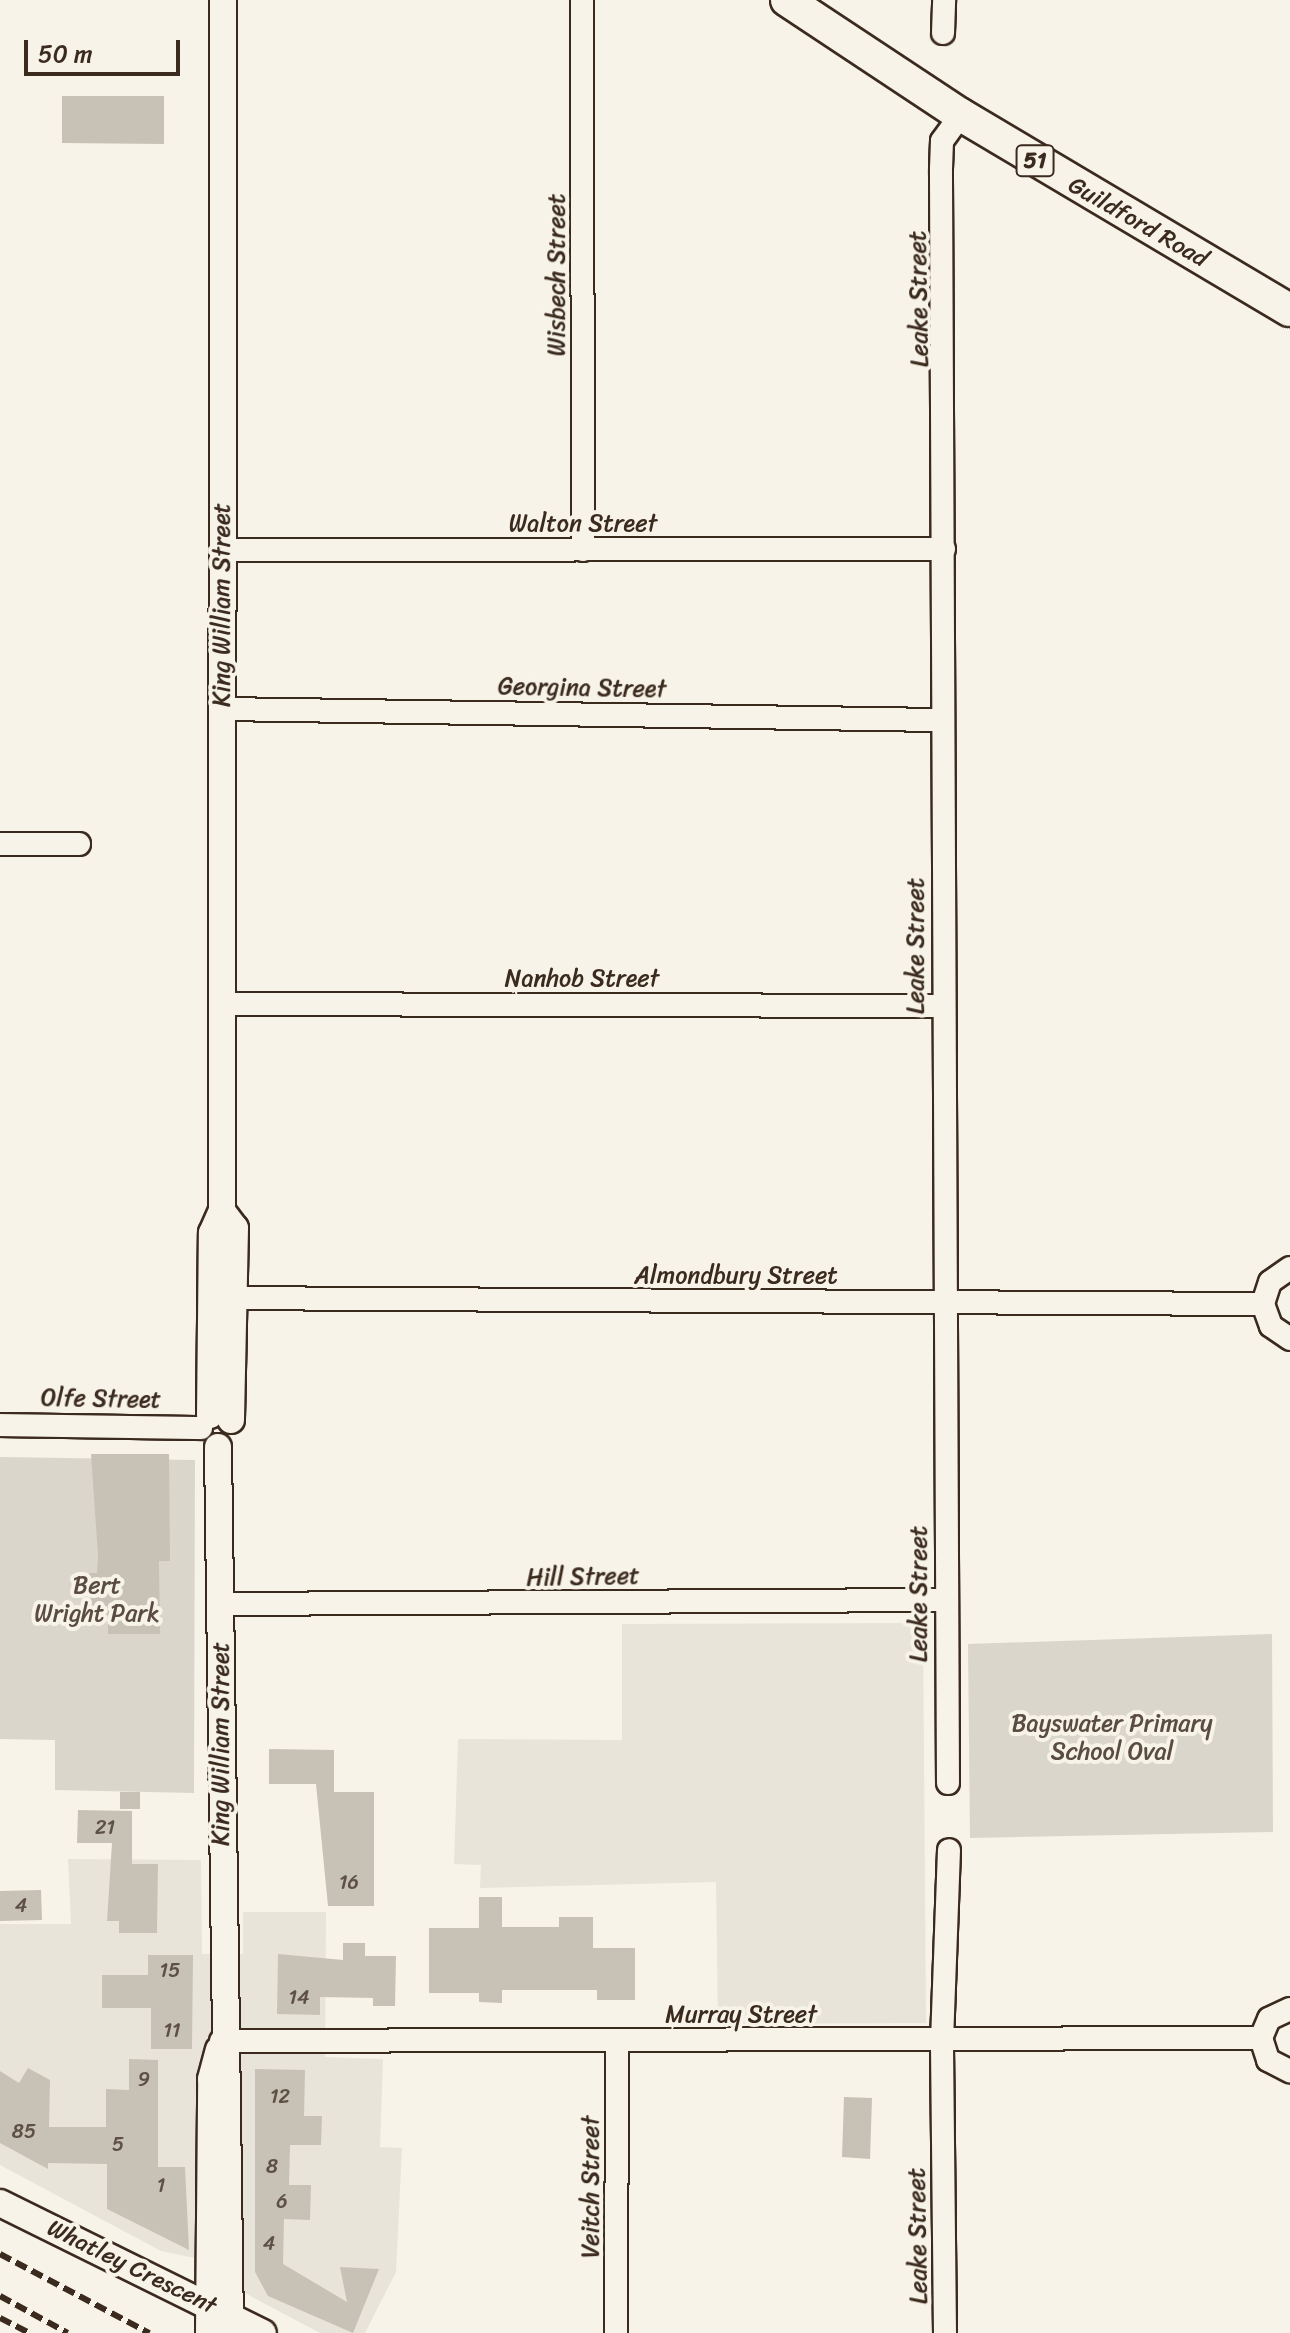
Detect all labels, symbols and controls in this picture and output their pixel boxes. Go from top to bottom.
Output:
scale bar [28,24,184,74]
text: 50 m [38,33,93,75]
road number: 51 [1015,143,1055,179]
street label: Guildford Road [1063,170,1213,274]
street label: Wisbech Street [543,194,571,356]
street label: Leake Street [903,231,935,367]
street label: King William Street [208,503,236,707]
street label: Walton Street [508,510,658,538]
street label: Georgina Street [497,672,667,704]
street label: Leake Street [902,878,930,1014]
street label: Nanhob Street [504,965,660,993]
street label: Almondbury Street [635,1262,837,1290]
street label: Olfe Street [40,1384,162,1414]
street label: Leake Street [905,1526,933,1662]
street label: Hill Street [526,1562,640,1592]
park label: Bert Wright Park [34,1572,160,1628]
street label: King William Street [207,1642,235,1846]
park label: Bayswater Primary School Oval [1011,1710,1213,1766]
house number: 21 [95,1815,115,1839]
house number: 16 [339,1870,359,1894]
house number: 4 [15,1893,27,1917]
house number: 15 [160,1958,180,1982]
house number: 14 [288,1985,310,2009]
street label: Murray Street [665,2001,817,2029]
house number: 11 [163,2018,181,2042]
house number: 9 [138,2067,150,2091]
house number: 12 [270,2084,290,2108]
street label: Veitch Street [577,2116,605,2258]
house number: 85 [12,2119,36,2143]
house number: 5 [112,2132,124,2156]
house number: 8 [266,2154,278,2178]
street label: Leake Street [902,2168,934,2304]
house number: 1 [157,2173,165,2197]
house number: 6 [276,2189,288,2213]
street label: Whatley Crescent [41,2213,223,2321]
house number: 4 [263,2231,275,2255]

